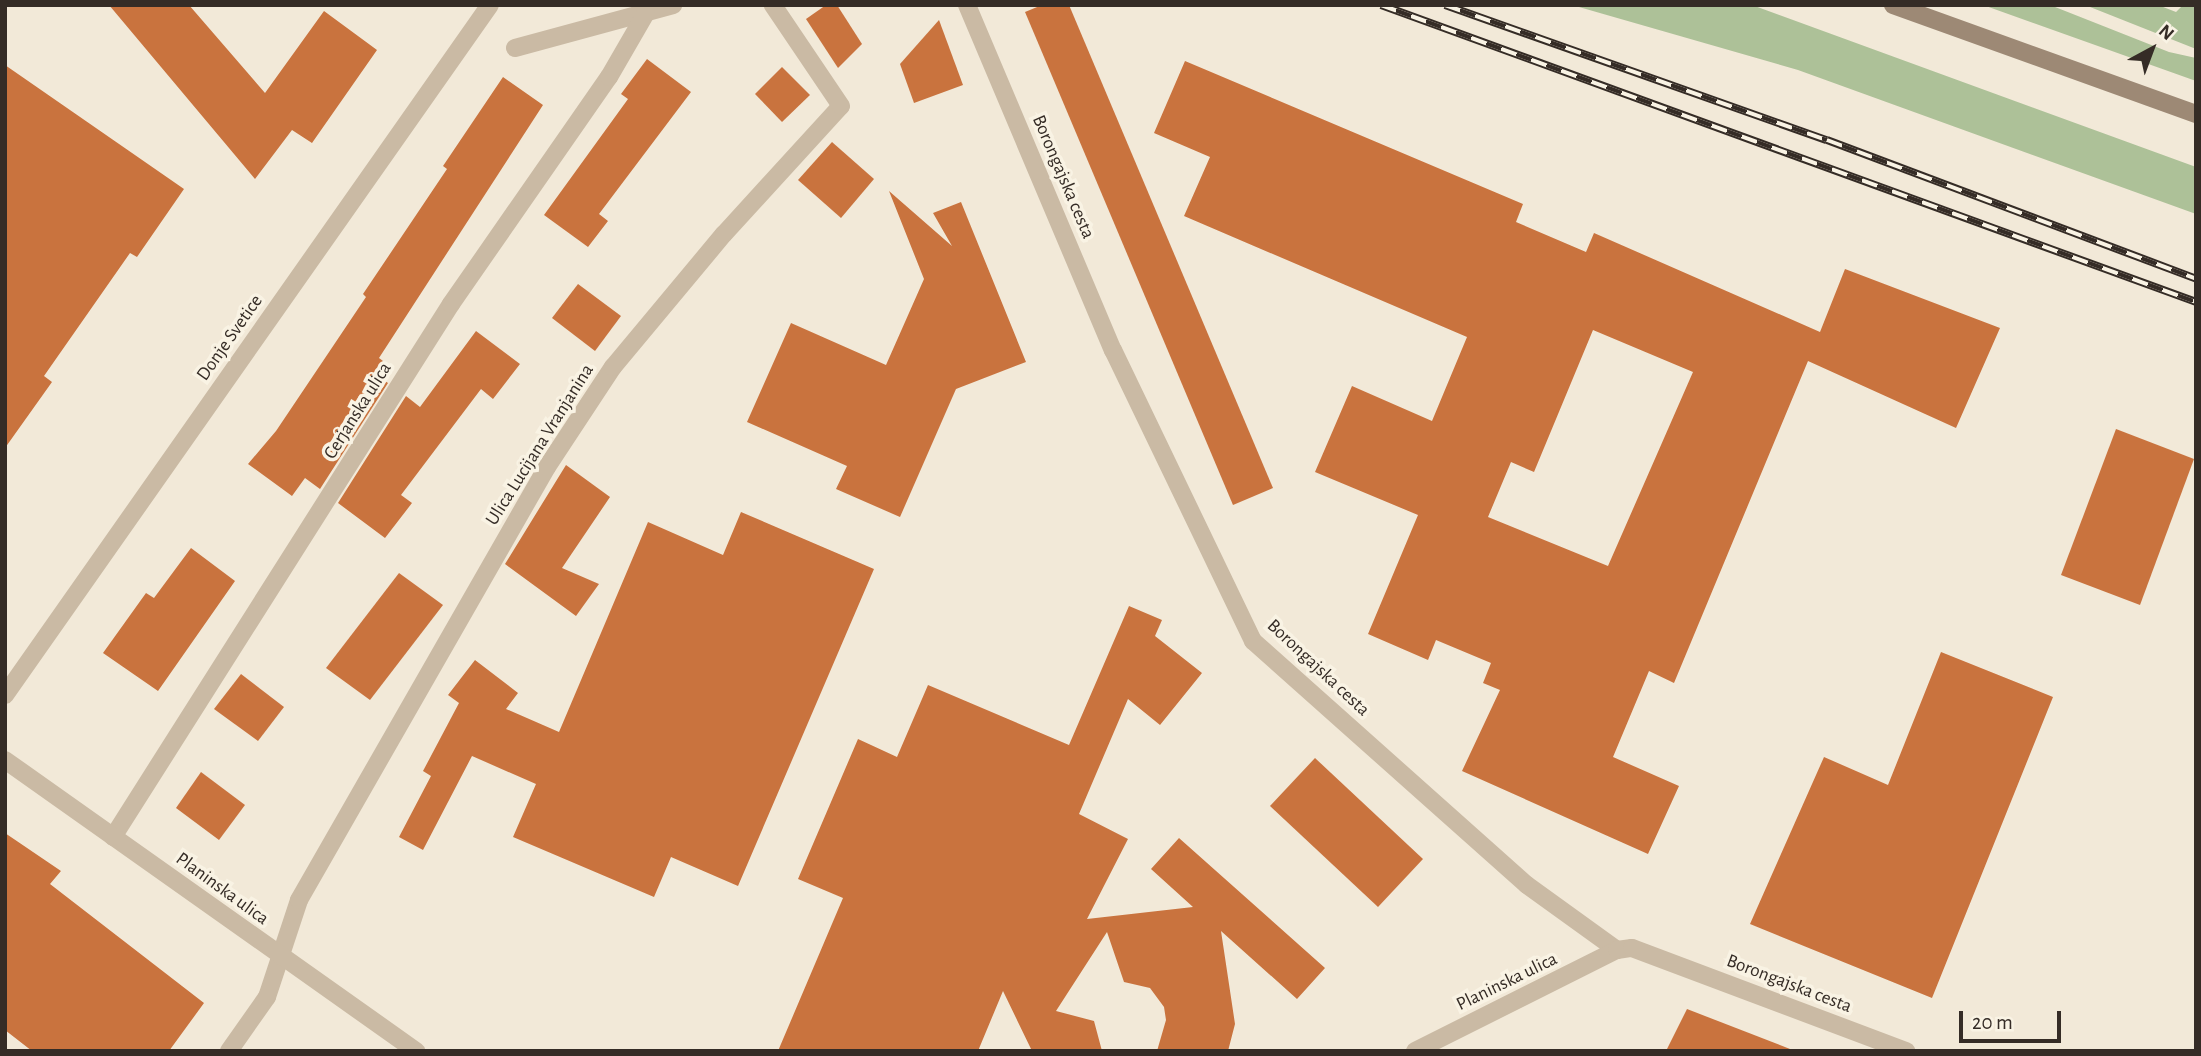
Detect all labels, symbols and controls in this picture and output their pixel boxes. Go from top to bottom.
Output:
north arrow [2117,14,2187,84]
text: N [2155,21,2177,44]
street label: Borongajska cesta [1027,112,1099,242]
street label: Donje Svetice [192,291,268,385]
street label: Cerjanska ulica [319,358,397,464]
street label: Ulica Lucijana Vranjanina [481,360,599,530]
street label: Borongajska cesta [1262,615,1374,721]
street label: Planinska ulica [171,848,273,930]
street label: Planinska ulica [1453,948,1561,1016]
street label: Borongajska cesta [1723,950,1855,1018]
scale bar [1963,996,2064,1040]
text: 20 m [1972,1012,2013,1033]

